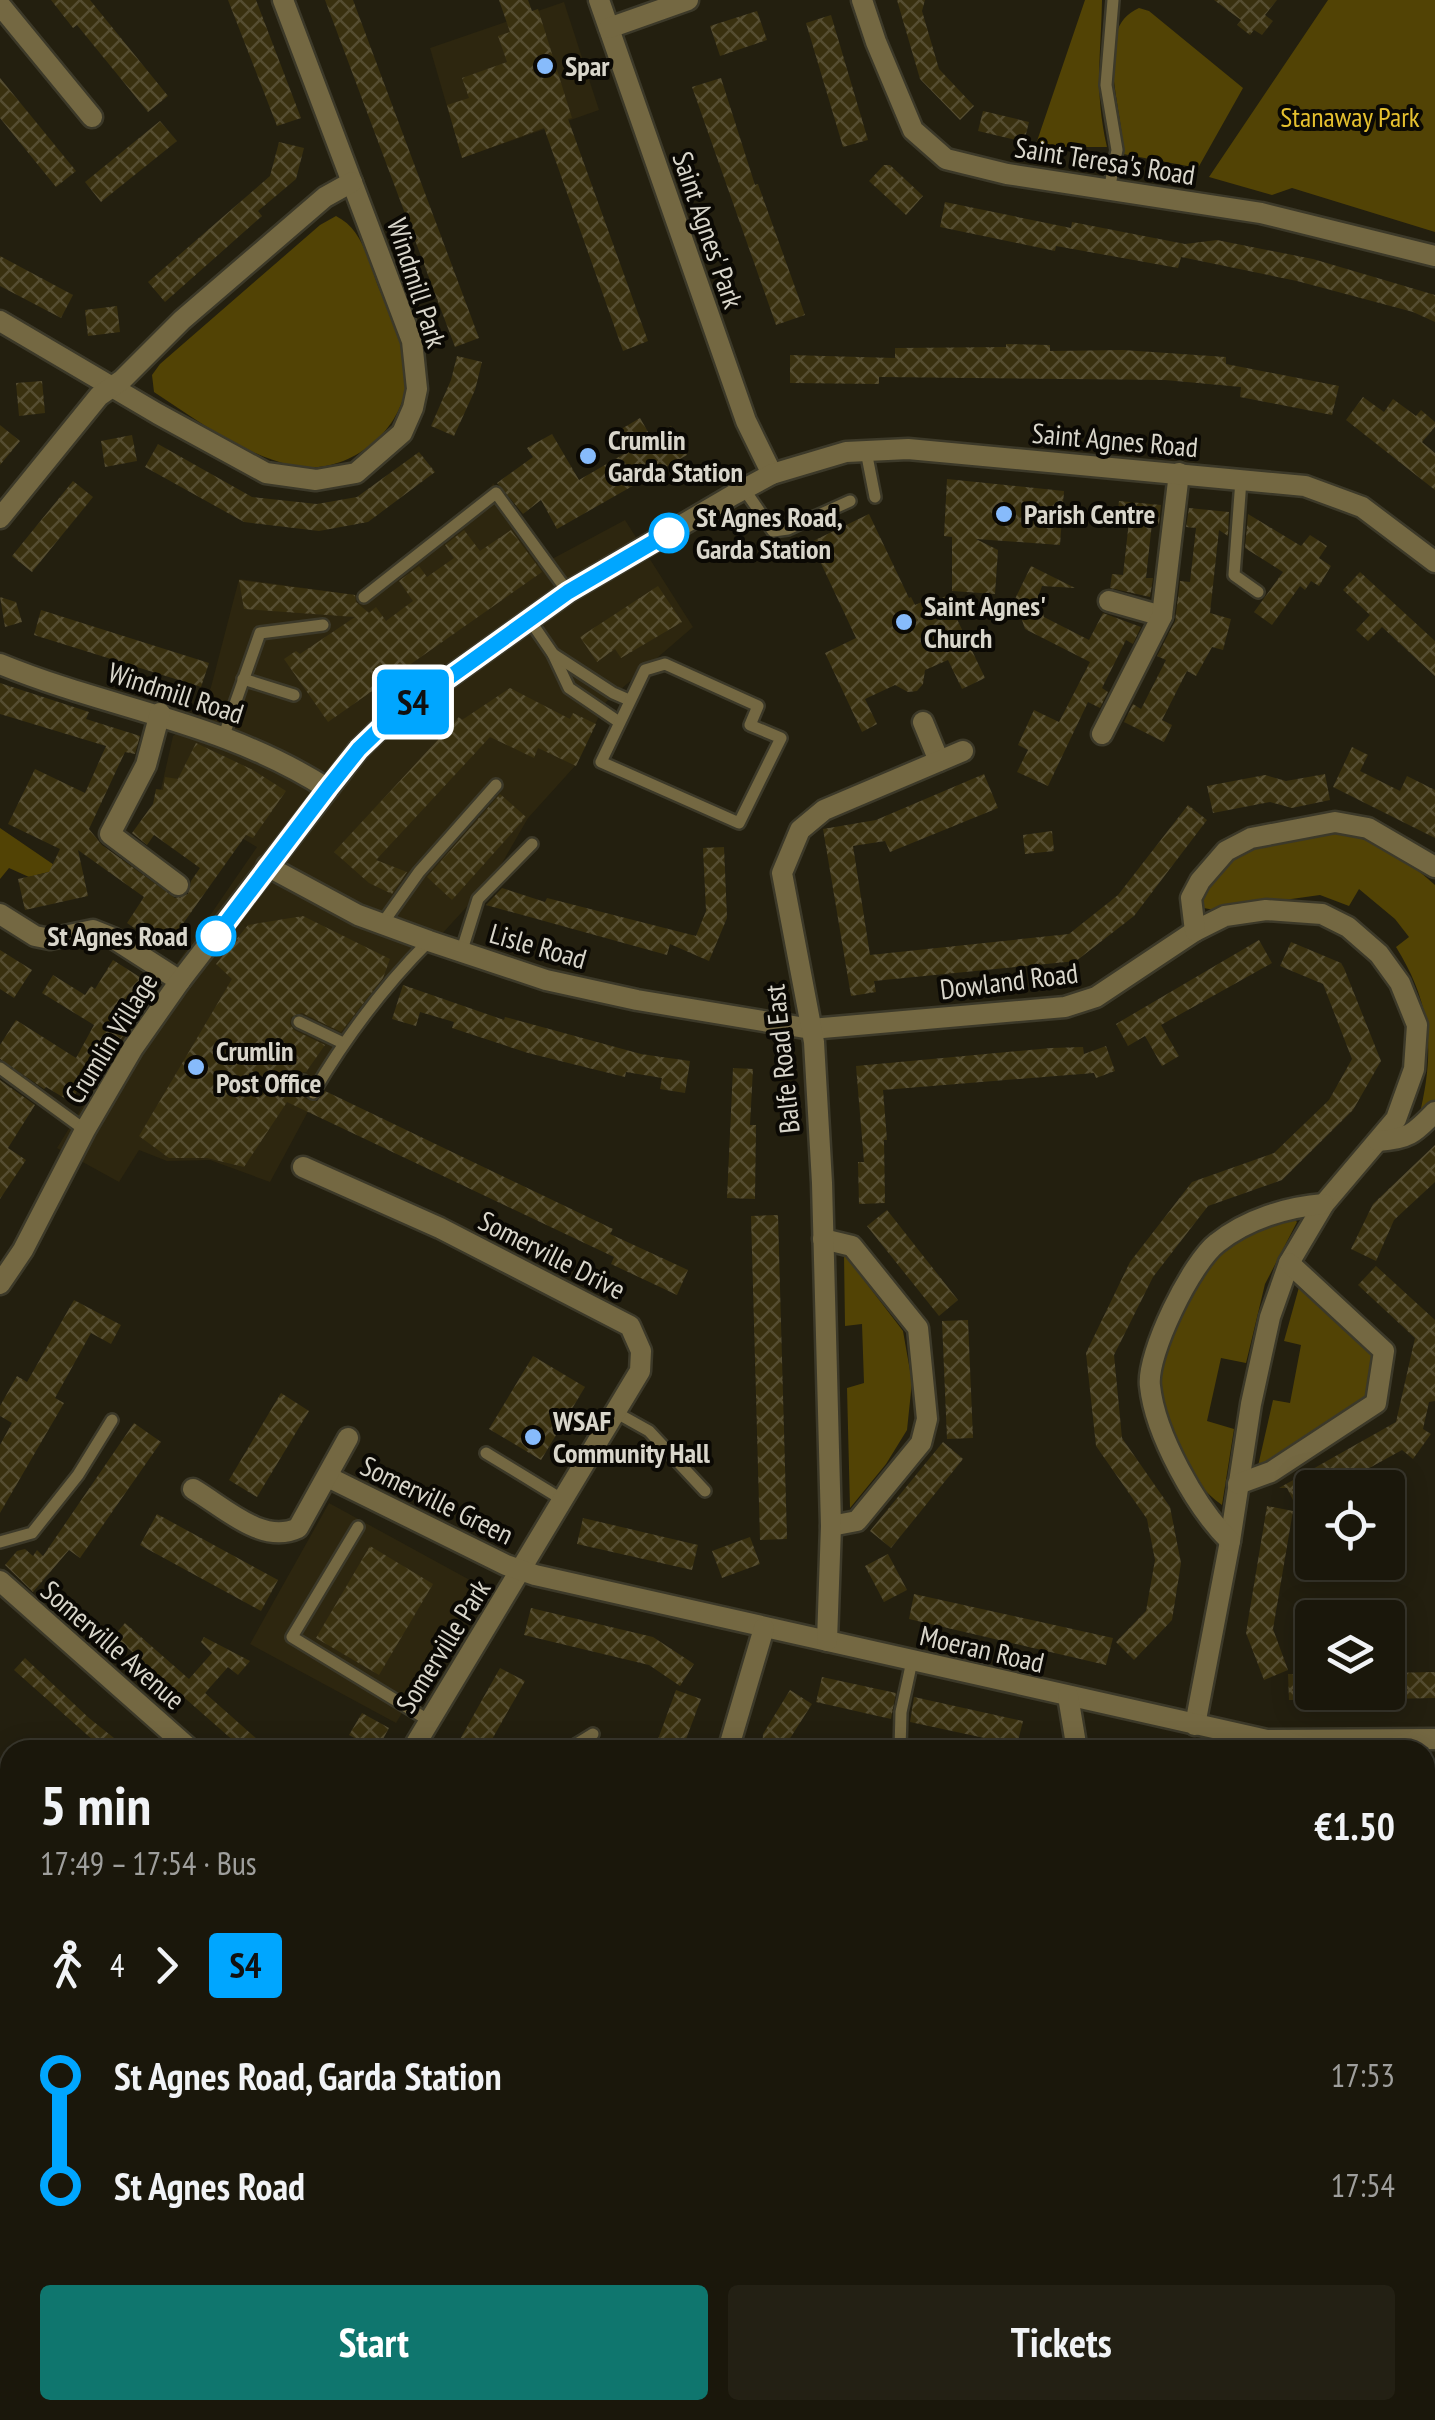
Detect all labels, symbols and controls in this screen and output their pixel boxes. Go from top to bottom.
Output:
place label: Spar [565,47,610,84]
marker: Spar [534,55,556,77]
park label: Stanaway Park [1280,98,1420,135]
street label: Saint Teresa's Road [1012,128,1198,193]
street label: Saint Agnes' Park [664,147,753,313]
street label: Windmill Park [379,213,456,353]
street label: Saint Agnes Road [1030,414,1200,465]
place label: Crumlin Garda Station [608,421,743,490]
marker: Crumlin Garda Station [577,445,599,467]
place label: Parish Centre [1024,495,1155,532]
place label: St Agnes Road, Garda Station [696,498,843,567]
marker: Parish Centre [993,503,1015,525]
marker: St Agnes Road, Garda Station [650,514,688,552]
place label: Saint Agnes' Church [924,587,1046,656]
marker: Saint Agnes' Church [893,611,915,633]
street label: Windmill Road [104,653,249,732]
line badge: S4 [368,670,458,734]
text: S4 [397,679,429,725]
street label: Lisle Road [485,914,591,977]
place label: St Agnes Road [47,917,188,954]
marker: St Agnes Road [197,917,235,955]
street label: Dowland Road [938,954,1080,1007]
street label: Crumlin Village [56,965,165,1110]
street label: Balfe Road East [755,982,808,1135]
place label: Crumlin Post Office [216,1032,322,1101]
marker: Crumlin Post Office [185,1056,207,1078]
street label: Somerville Drive [473,1202,632,1307]
place label: WSAF Community Hall [552,1402,710,1471]
marker: WSAF Community Hall [522,1426,544,1448]
street label: Somerville Green [355,1447,520,1552]
map controls [1295,1470,1405,1710]
button: locate [1295,1470,1405,1580]
street label: Somerville Avenue [34,1572,193,1717]
street label: Somerville Park [387,1572,498,1719]
button: layers [1295,1600,1405,1710]
street label: Moeran Road [916,1616,1048,1681]
text: 5 min [40,1769,151,1840]
text: €1.50 [1314,1801,1395,1850]
text: 17:49 – 17:54 · Bus [40,1842,257,1884]
icon: walk [40,1938,95,1993]
icon: forward [139,1938,194,1993]
text: S4 [229,1942,262,1988]
text: 4 [110,1944,124,1986]
text: St Agnes Road, Garda Station [114,2051,502,2100]
text: 17:53 [1331,2054,1395,2096]
text: St Agnes Road [114,2161,305,2210]
text: 17:54 [1331,2164,1395,2206]
button: Start [40,2285,708,2400]
button: Tickets [728,2285,1395,2400]

